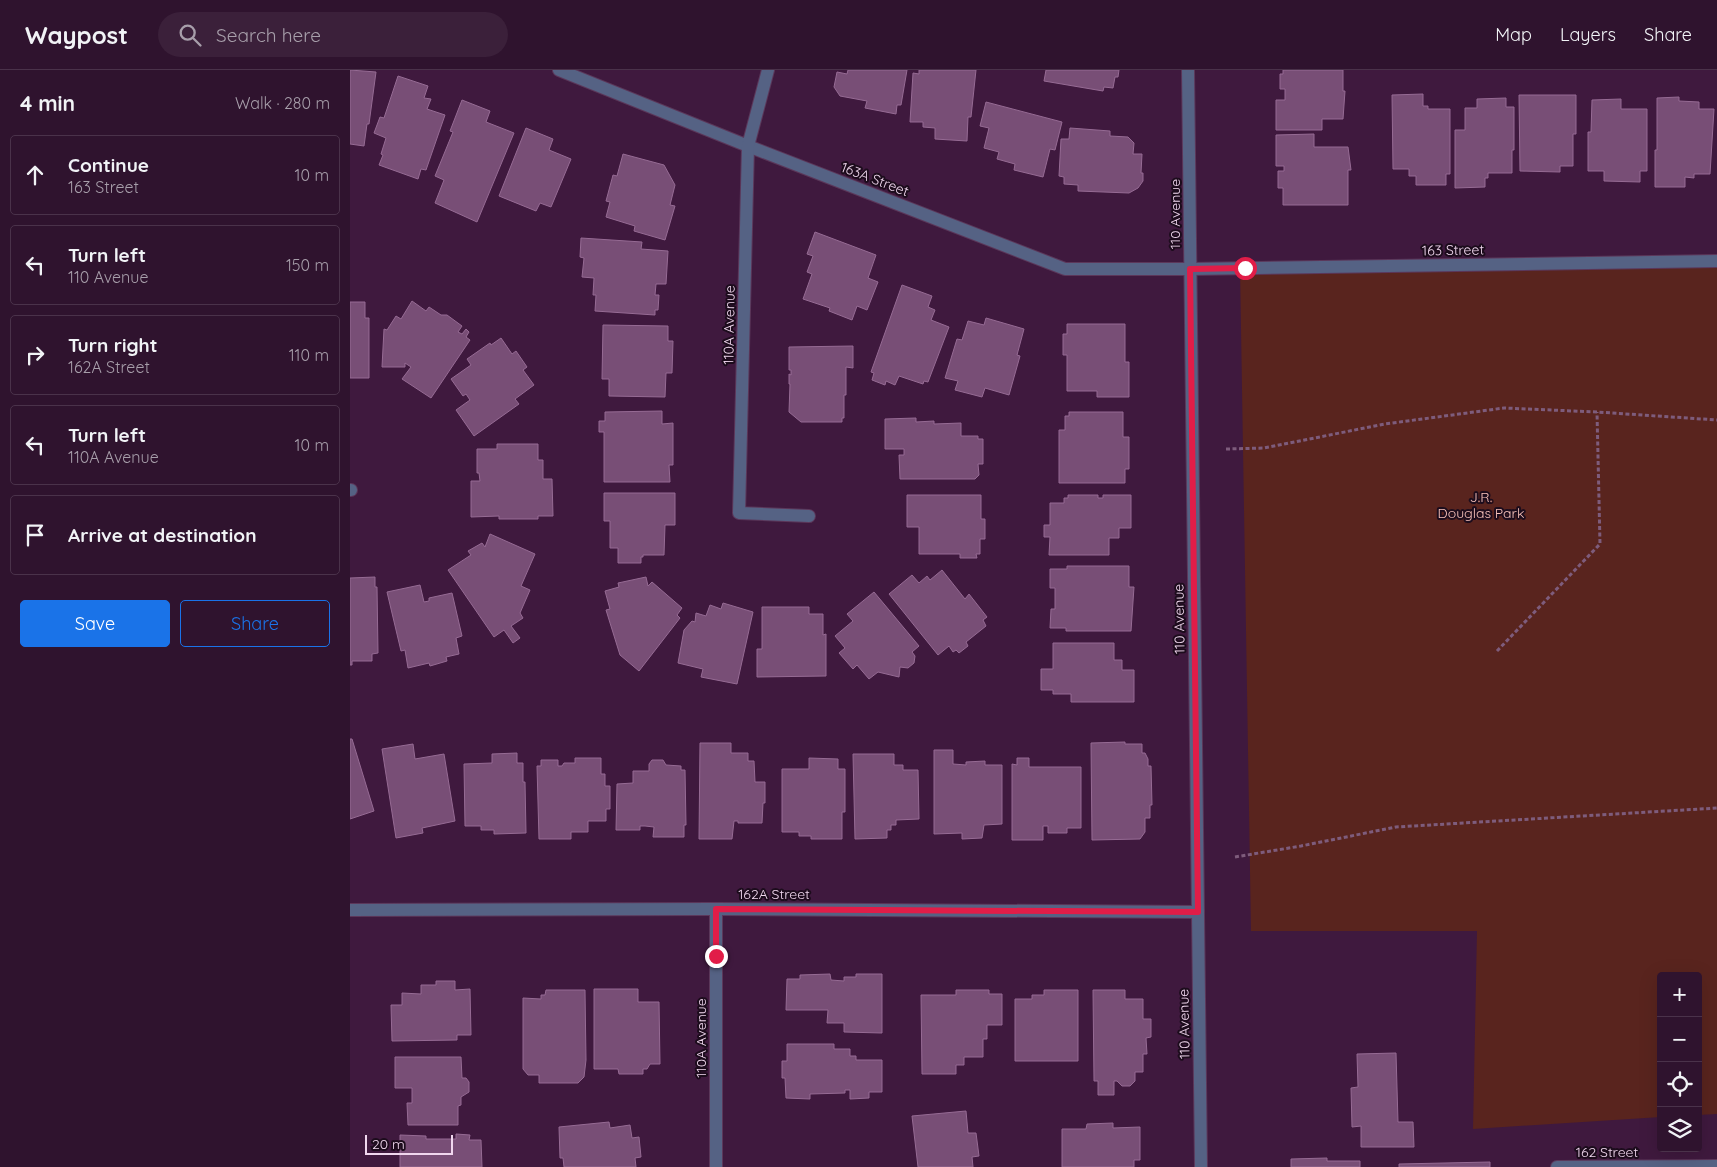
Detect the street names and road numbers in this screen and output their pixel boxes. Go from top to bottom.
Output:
street label: 163A Street [839,158,912,200]
street label: 110 Avenue [1166,179,1184,249]
street label: 163 Street [1422,240,1484,260]
street label: 110A Avenue [719,285,739,365]
street label: 110 Avenue [1169,584,1189,654]
street label: 162A Street [738,885,810,903]
street label: 110 Avenue [1174,989,1194,1059]
street label: 110A Avenue [692,998,710,1078]
street label: 162 Street [1576,1143,1639,1161]

